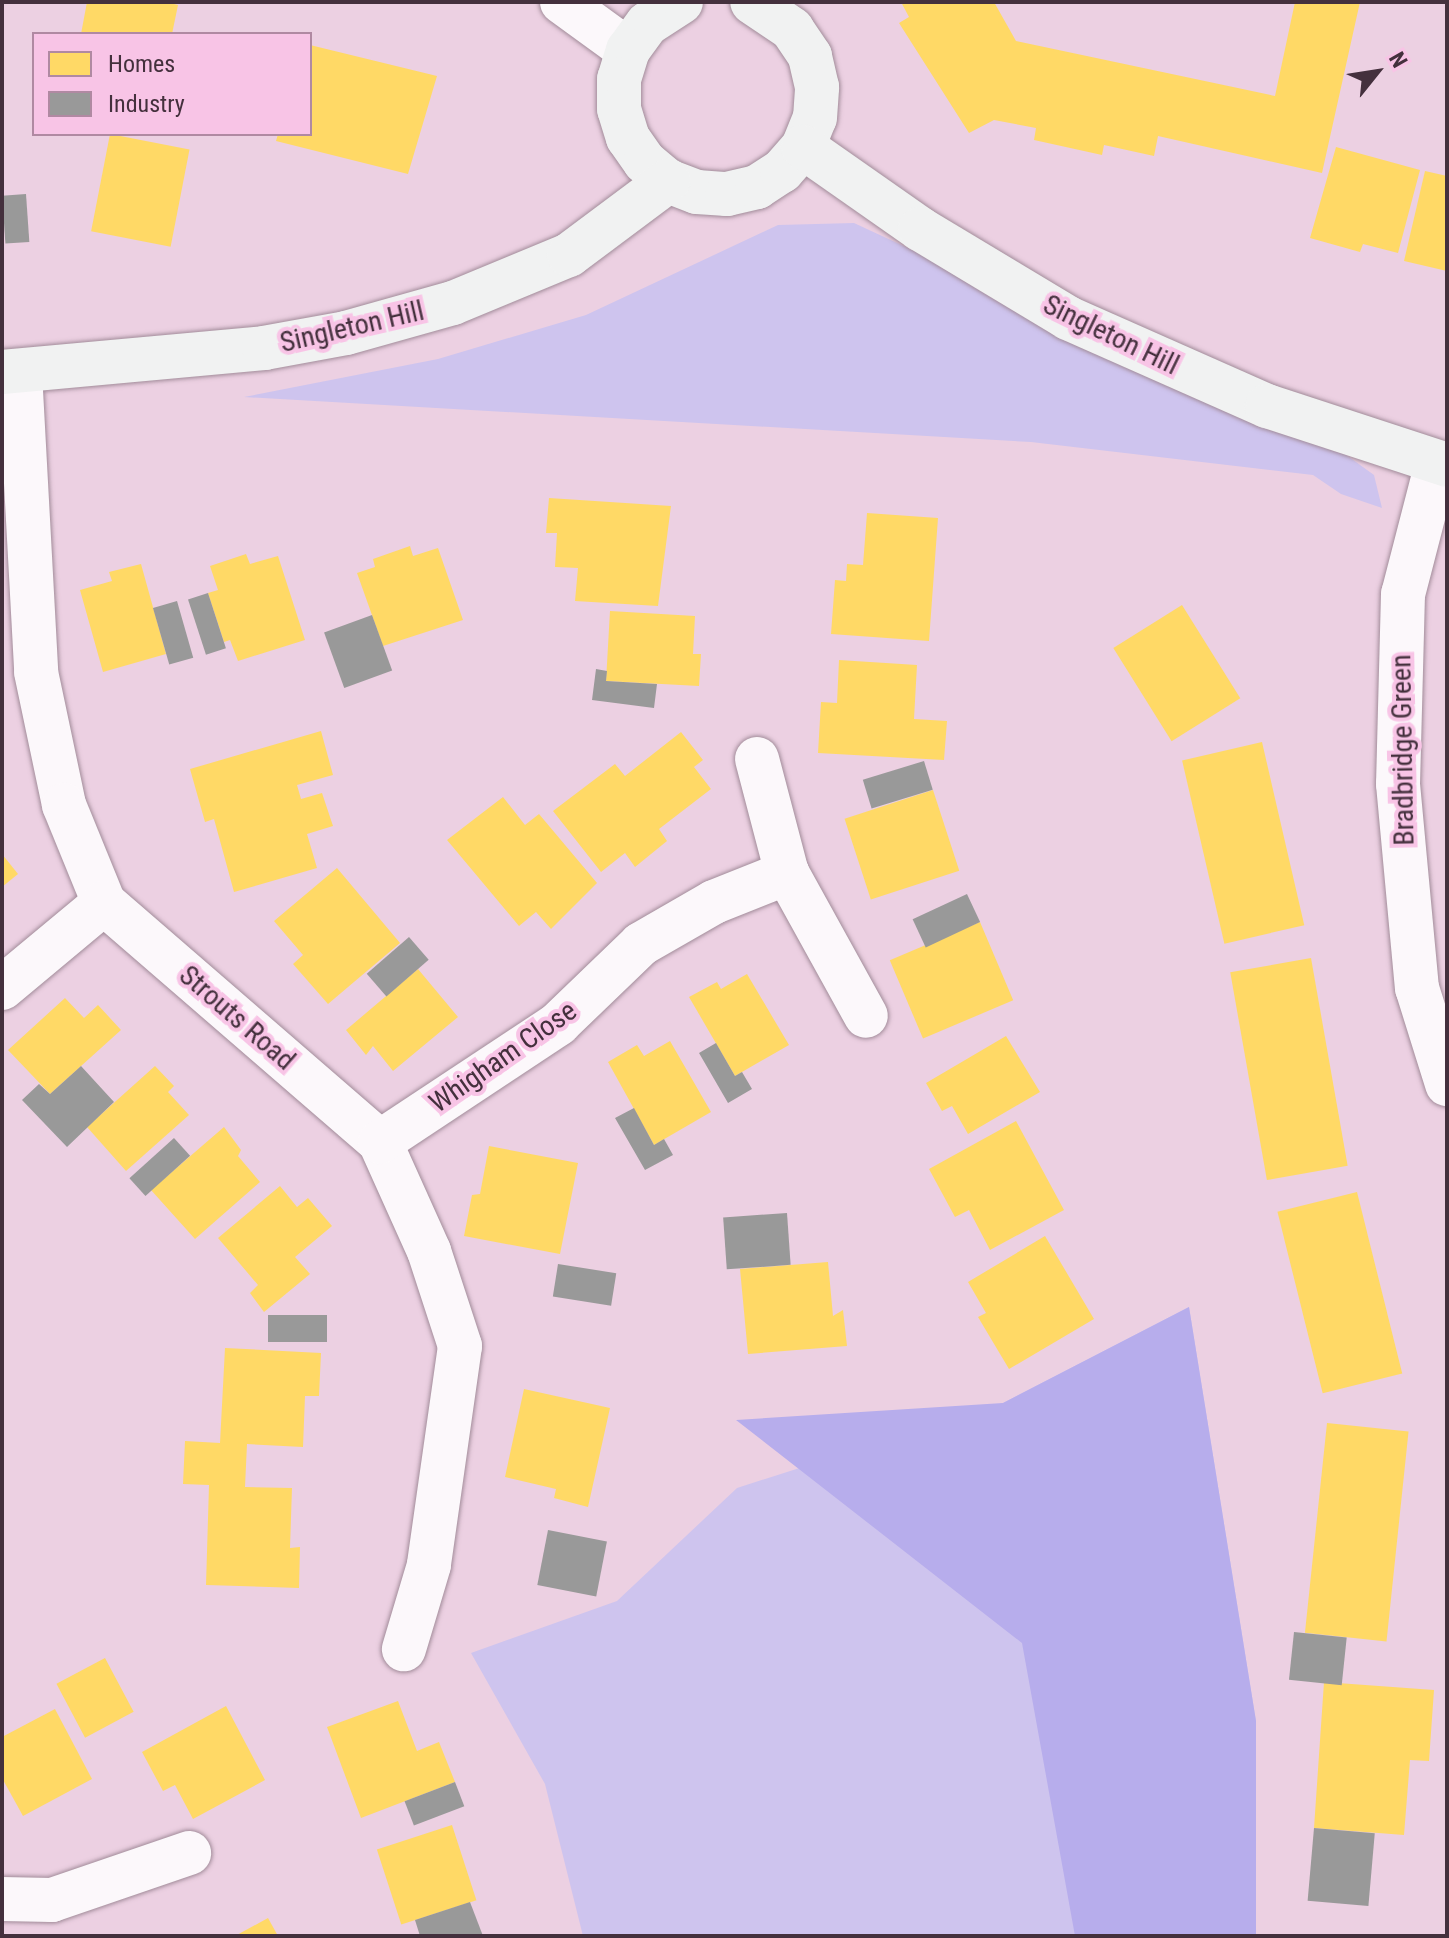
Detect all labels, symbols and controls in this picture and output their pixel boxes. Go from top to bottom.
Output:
legend [32,32,312,136]
north arrow [1337,32,1417,112]
text: N [1384,48,1412,72]
text: Homes [108,50,175,78]
text: Industry [108,90,185,118]
street label: Singleton Hill [1038,288,1184,382]
street label: Singleton Hill [277,294,427,360]
street label: Bradbridge Green [1385,654,1421,846]
street label: Strouts Road [172,959,302,1077]
street label: Whigham Close [423,994,583,1120]

